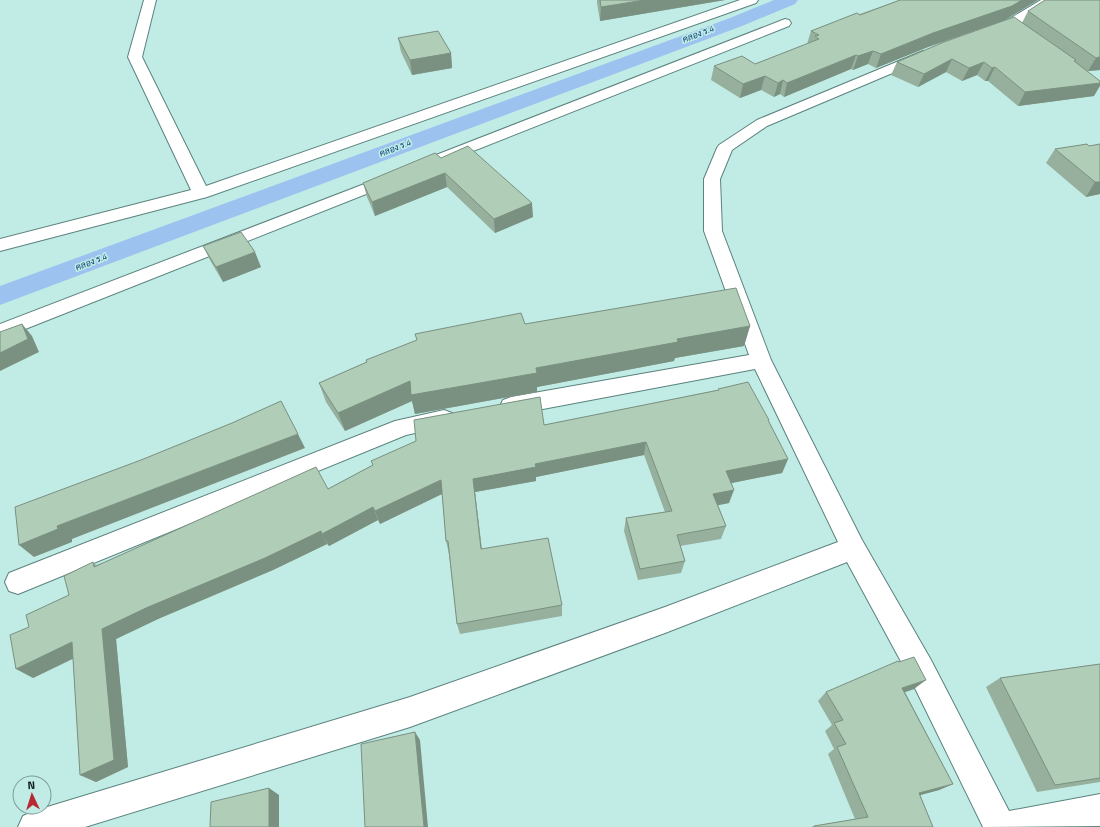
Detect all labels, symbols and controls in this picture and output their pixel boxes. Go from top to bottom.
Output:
water label: คลอง ร.4 [680,21,716,45]
water label: คลอง ร.4 [377,135,413,159]
water label: คลอง ร.4 [73,249,109,273]
north arrow [12,775,52,815]
text: N [27,777,36,793]

